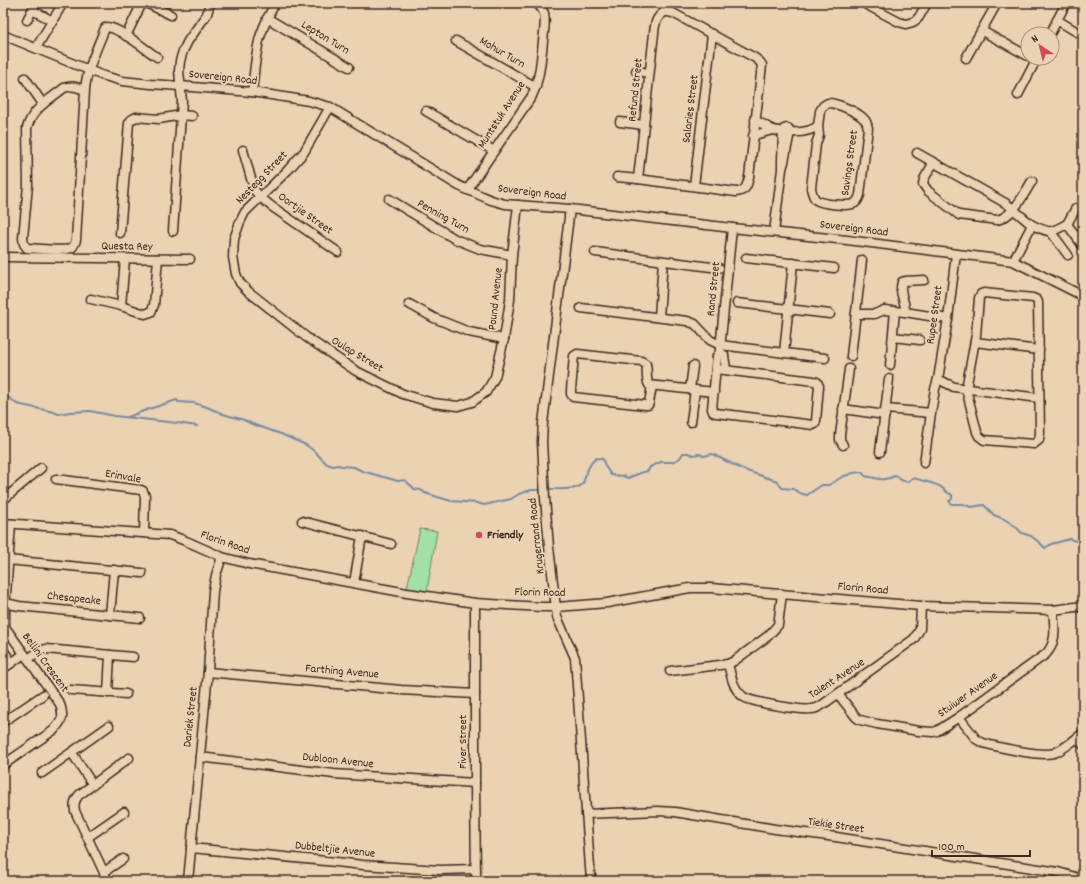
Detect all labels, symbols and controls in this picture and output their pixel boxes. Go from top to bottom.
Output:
street label: Lepton Turn [298,17,353,59]
north arrow [1020,26,1060,66]
text: N [1029,31,1043,48]
street label: Mohur Turn [476,33,528,73]
street label: Refund Street [624,57,648,123]
street label: Sovereign Road [188,66,258,90]
street label: Salaries Street [678,74,704,144]
street label: Muntstuk Avenue [474,78,530,152]
street label: Savings Street [837,129,863,197]
street label: Nestegg Street [232,147,292,209]
street label: Sovereign Road [497,180,567,206]
street label: Oortjie Street [274,189,336,240]
street label: Penning Turn [414,196,473,239]
street label: Sovereign Road [819,216,889,242]
street label: Questa Rey [101,238,154,256]
street label: Rand Street [703,260,725,317]
street label: Pound Avenue [484,267,508,331]
street label: Rupee Street [922,284,948,345]
street label: Oulap Street [328,333,387,378]
street label: Erinvale [104,465,142,489]
street label: Krugerrand Road [525,497,549,575]
street label: Florin Road [198,527,252,559]
place label: Friendly [487,527,524,544]
marker: Friendly [474,530,484,540]
street label: Florin Road [837,578,889,600]
street label: Florin Road [514,584,566,602]
street label: Chesapeake [46,588,102,610]
street label: Bellini Crescent [18,630,73,697]
street label: Talent Avenue [805,654,869,704]
street label: Farthing Avenue [304,660,380,684]
street label: Stuiwer Avenue [934,668,1002,722]
street label: Dariek Street [179,685,203,748]
street label: Fiver Street [455,714,472,769]
street label: Dubloon Avenue [302,749,374,773]
street label: Tiekie Street [807,814,866,838]
scale bar [932,832,1030,858]
street label: Dubbeltjie Avenue [294,837,376,863]
text: 100 m [938,839,965,856]

